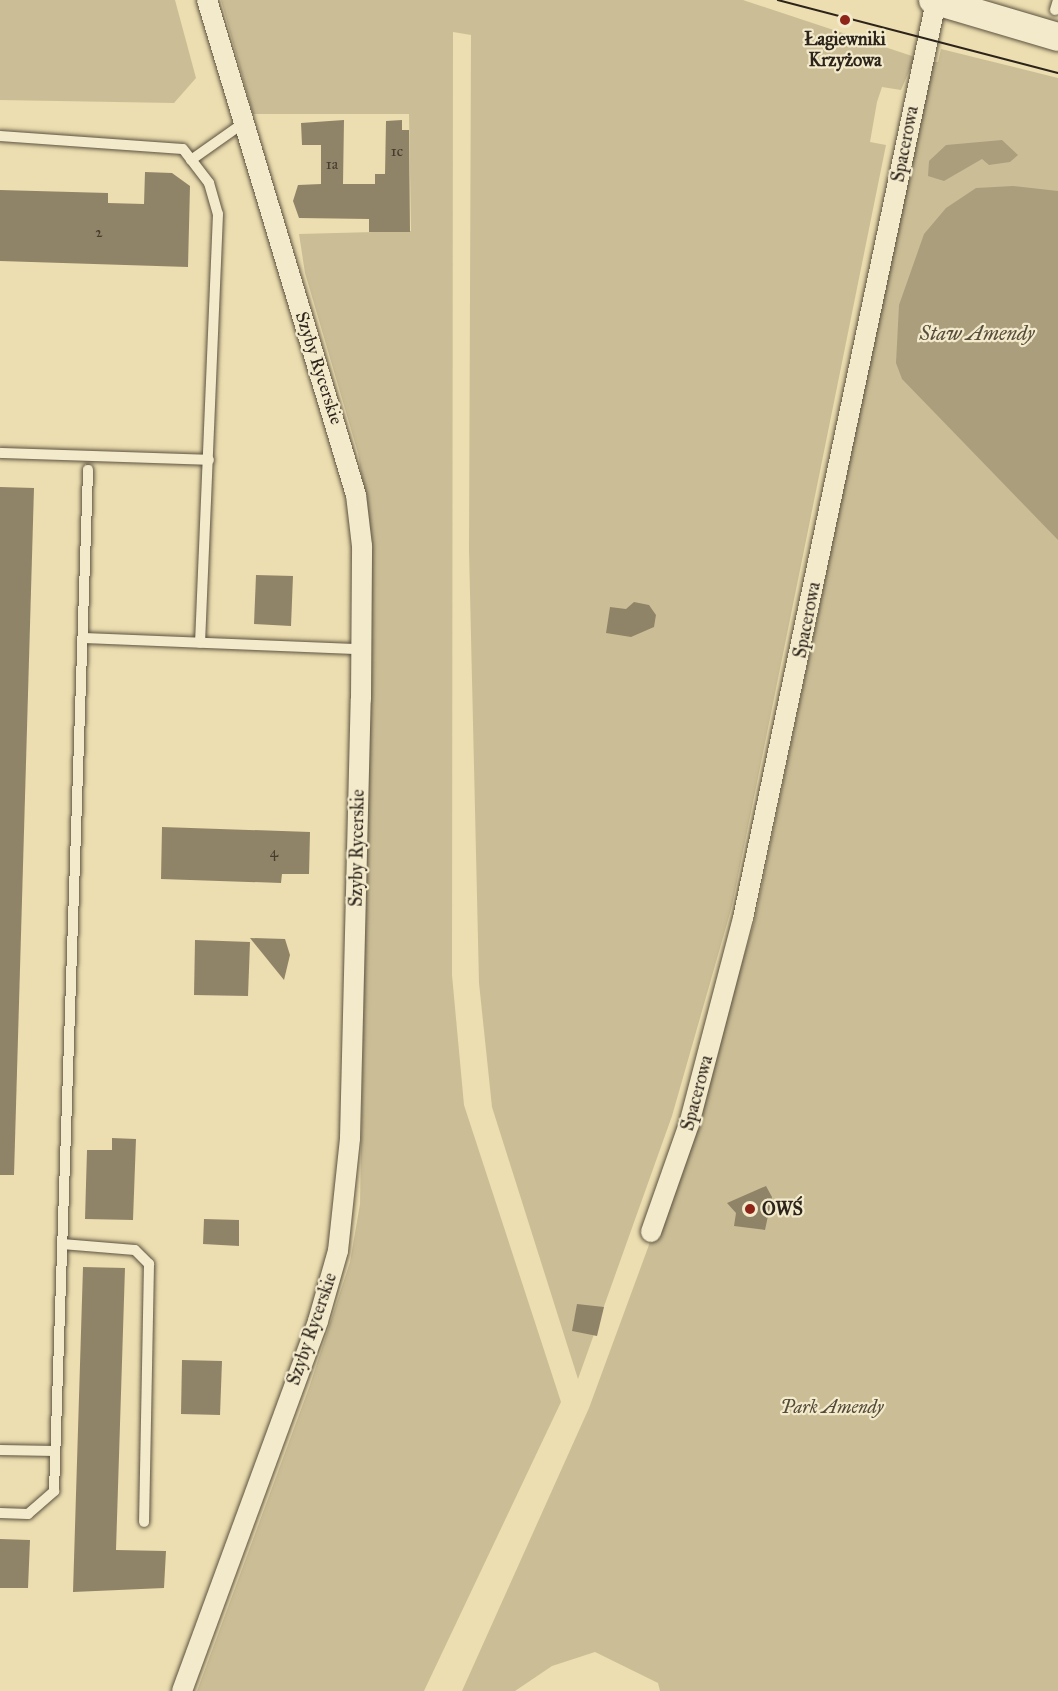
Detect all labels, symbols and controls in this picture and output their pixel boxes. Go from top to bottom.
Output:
marker: Łagiewniki Krzyżowa [838,13,852,27]
place label: Łagiewniki Krzyżowa [804,29,886,72]
street label: Spacerowa [887,104,923,184]
house number: 1c [391,143,403,161]
house number: 1a [326,156,338,174]
house number: 2 [95,224,103,242]
street label: Szyby Rycerskie [291,309,347,427]
water label: Staw Amendy [920,321,1034,345]
street label: Spacerowa [789,580,825,660]
street label: Szyby Rycerskie [345,789,369,907]
house number: 4 [270,844,278,862]
street label: Spacerowa [677,1053,717,1133]
place label: OWŚ [762,1198,803,1220]
marker: OWŚ [743,1202,757,1216]
street label: Szyby Rycerskie [283,1270,341,1388]
park label: Park Amendy [780,1396,884,1418]

